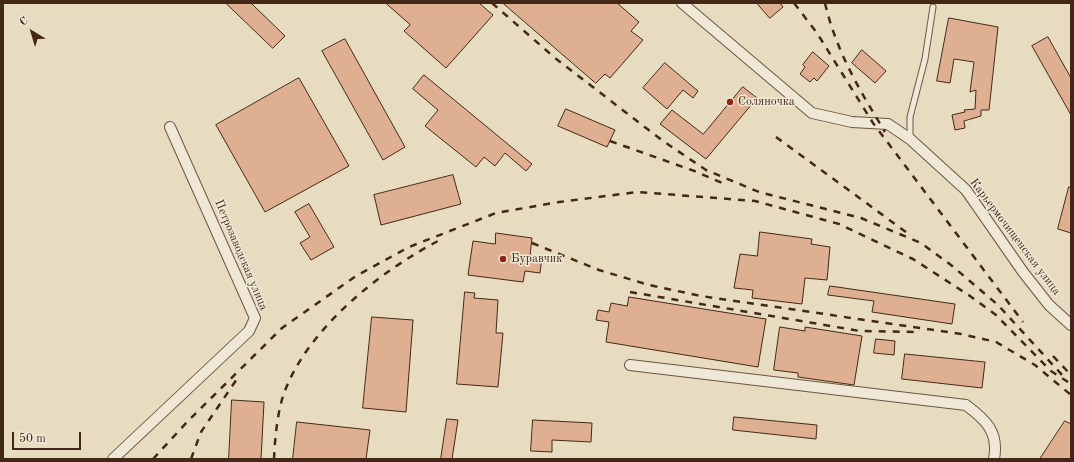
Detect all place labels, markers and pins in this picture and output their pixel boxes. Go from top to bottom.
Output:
place label: Соляночка [738,95,795,109]
marker: Соляночка [725,97,735,107]
place label: Буравчик [511,252,562,266]
marker: Буравчик [498,254,508,264]

